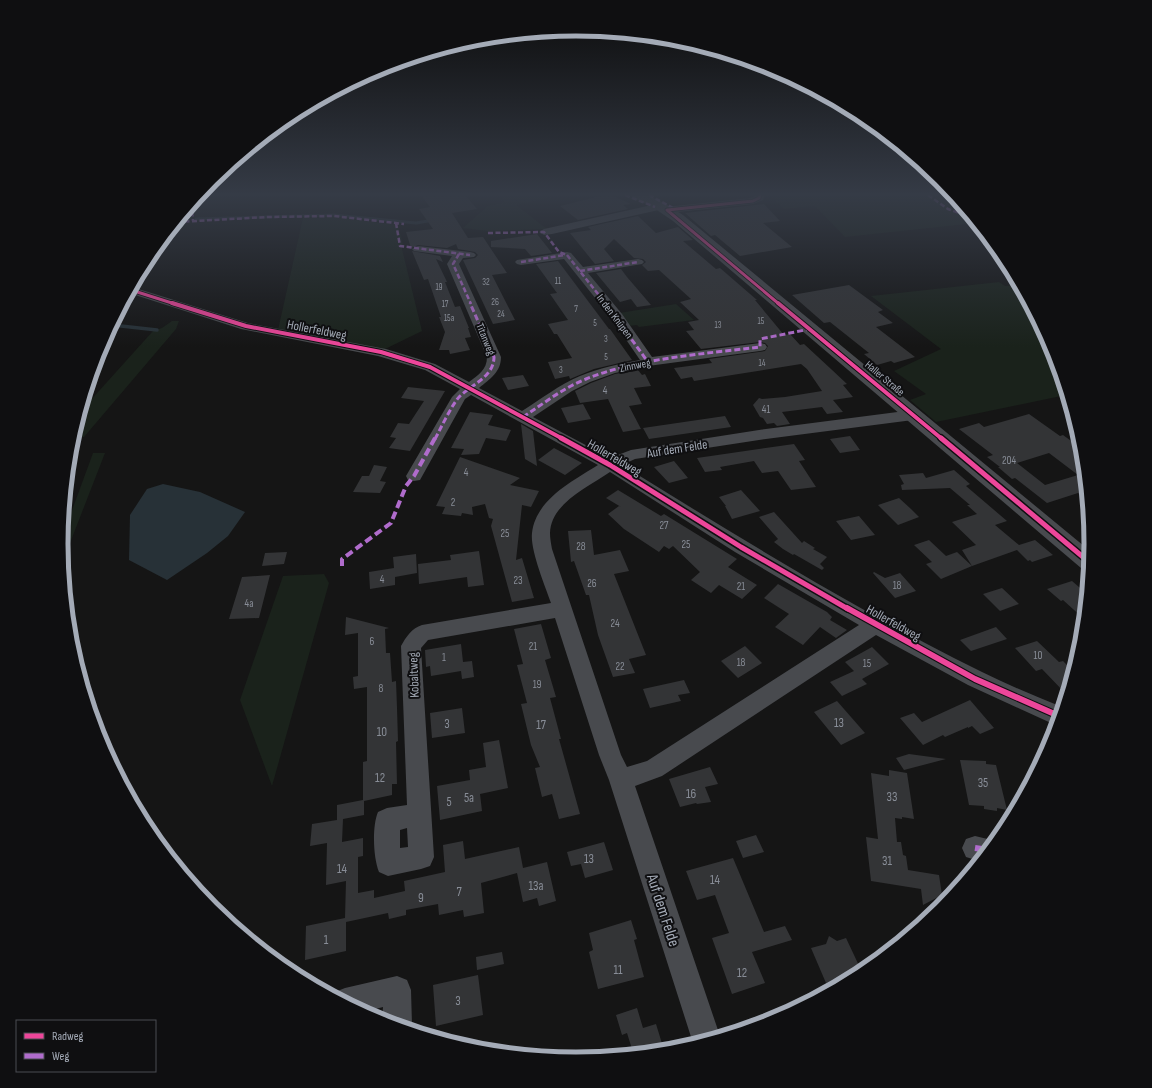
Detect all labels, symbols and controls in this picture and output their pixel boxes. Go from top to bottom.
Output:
house number: 11 [555,276,562,287]
house number: 32 [482,277,490,288]
house number: 19 [435,282,443,293]
street label: In den Knüpen [594,292,636,341]
house number: 26 [491,297,499,308]
house number: 17 [442,299,449,310]
house number: 7 [574,304,578,315]
house number: 24 [497,309,505,320]
house number: 15a [444,313,454,324]
street label: Hollerfeldweg [286,316,348,344]
house number: 15 [758,316,765,327]
house number: 5 [593,318,597,329]
house number: 13 [715,320,722,331]
street label: Titanweg [473,321,498,358]
house number: 3 [604,334,608,345]
house number: 5 [604,352,608,363]
street label: Zinnweg [619,356,652,375]
house number: 14 [759,358,766,369]
street label: Haller Straße [862,358,907,399]
house number: 3 [559,365,563,376]
house number: 4 [603,384,608,397]
house number: 41 [762,403,770,416]
street label: Hollerfeldweg [584,436,645,480]
street label: Auf dem Felde [645,436,708,462]
house number: 204 [1002,454,1016,467]
house number: 4 [464,466,469,479]
house number: 2 [451,496,456,509]
house number: 27 [660,519,669,532]
house number: 25 [501,527,509,540]
house number: 25 [682,538,690,551]
house number: 28 [576,540,586,553]
house number: 4 [380,573,385,586]
house number: 23 [513,574,523,587]
house number: 26 [587,577,597,590]
house number: 18 [893,579,902,592]
house number: 21 [737,580,745,593]
house number: 4a [245,597,253,610]
street label: Hollerfeldweg [863,601,924,644]
house number: 24 [610,617,620,630]
house number: 6 [370,635,375,648]
house number: 21 [529,640,537,653]
house number: 10 [1034,649,1042,662]
house number: 1 [442,651,446,664]
street label: Kobaltweg [405,652,423,698]
house number: 18 [737,656,746,669]
house number: 15 [863,657,871,670]
house number: 22 [615,660,625,673]
house number: 19 [533,678,541,691]
house number: 8 [379,682,384,695]
house number: 13 [834,715,844,731]
house number: 3 [444,716,450,732]
house number: 17 [536,717,547,733]
house number: 10 [377,724,387,740]
house number: 12 [375,770,385,786]
house number: 35 [978,775,988,791]
house number: 16 [686,786,696,802]
house number: 33 [887,789,897,805]
house number: 5a [464,790,474,806]
house number: 5 [446,794,452,810]
house number: 13 [584,851,594,867]
house number: 31 [882,853,892,869]
house number: 14 [337,861,348,877]
street label: Auf dem Felde [642,871,683,949]
house number: 14 [710,872,721,888]
house number: 13a [528,878,544,894]
house number: 7 [456,884,462,900]
house number: 9 [418,890,424,906]
house number: 1 [324,932,329,948]
house number: 11 [613,962,623,978]
house number: 12 [737,965,747,981]
house number: 3 [455,993,461,1009]
legend [16,1020,156,1072]
text: Radweg [52,1029,84,1044]
text: Weg [52,1049,69,1064]

